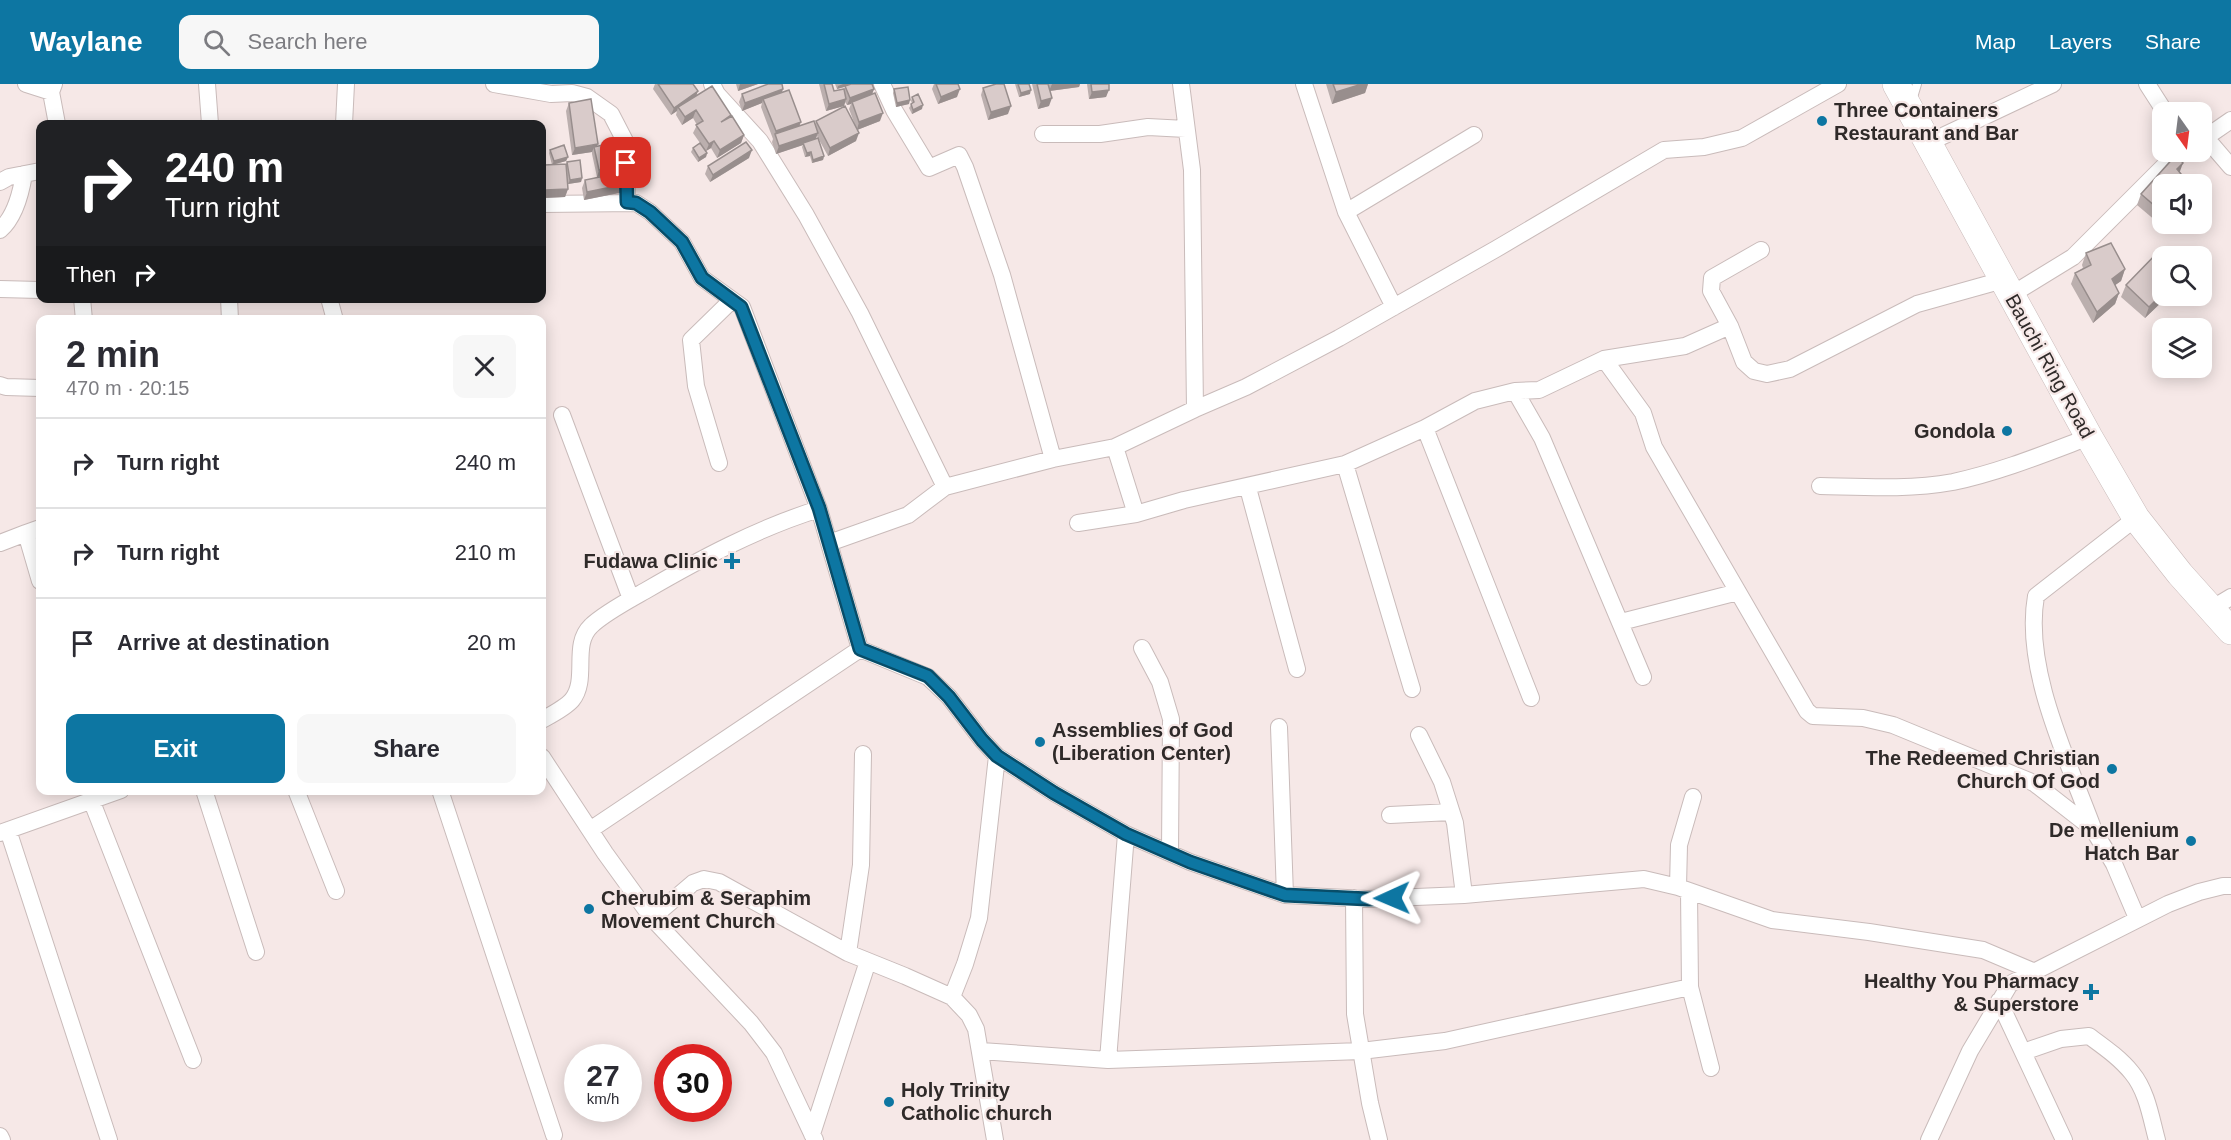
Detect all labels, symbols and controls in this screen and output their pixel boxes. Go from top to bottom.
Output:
search box [179,15,599,69]
text: Waylane [30,26,143,57]
icon: search [200,26,233,59]
text: Search here [248,29,367,54]
text: Map [1975,30,2016,53]
text: Layers [2049,30,2112,53]
text: Share [2145,30,2201,53]
place label: Three Containers Restaurant and Bar [1834,99,2019,144]
north arrow [2152,102,2212,162]
map controls [2152,102,2212,378]
marker: Three Containers Restaurant and Bar [1815,114,1829,128]
pin [600,137,651,188]
icon: right [66,144,144,222]
text: 240 m [165,144,284,191]
icon: arrive [609,146,642,179]
button: sound [2152,174,2212,234]
text: Turn right [165,193,280,223]
button: search [2152,246,2212,306]
icon: right [128,258,161,291]
text: Then [66,262,116,287]
street label: Bauchi Ring Road [2001,290,2099,442]
button: layers [2152,318,2212,378]
text: 2 min [66,334,160,375]
button: close [453,335,516,398]
text: 470 m · 20:15 [66,377,189,399]
place label: Gondola [1914,420,1996,442]
marker: Gondola [2000,424,2014,438]
icon: right [66,447,99,480]
text: Turn right [117,450,219,475]
text: 240 m [455,450,516,475]
icon: right [66,537,99,570]
text: Turn right [117,540,219,565]
text: 210 m [455,540,516,565]
place label: Fudawa Clinic [584,550,718,572]
marker: Fudawa Clinic [723,552,741,570]
icon: arrive [66,627,99,660]
text: Arrive at destination [117,630,330,655]
text: 20 m [467,630,516,655]
button: Exit [66,714,285,783]
button: Share [297,714,516,783]
place label: Assemblies of God (Liberation Center) [1052,719,1233,764]
marker: Assemblies of God (Liberation Center) [1033,735,1047,749]
place label: The Redeemed Christian Church Of God [1865,747,2100,792]
marker: The Redeemed Christian Church Of God [2105,762,2119,776]
place label: De mellenium Hatch Bar [2049,819,2179,864]
marker: De mellenium Hatch Bar [2184,834,2198,848]
position arrow [1360,866,1424,930]
place label: Cherubim & Seraphim Movement Church [601,887,811,932]
marker: Cherubim & Seraphim Movement Church [582,902,596,916]
place label: Healthy You Pharmacy & Superstore [1864,970,2080,1015]
marker: Healthy You Pharmacy & Superstore [2084,985,2098,999]
speed limit sign: 30 [654,1044,732,1122]
text: 27 [586,1059,620,1092]
place label: Holy Trinity Catholic church [901,1079,1052,1124]
text: km/h [587,1090,619,1107]
marker: Holy Trinity Catholic church [882,1095,896,1109]

